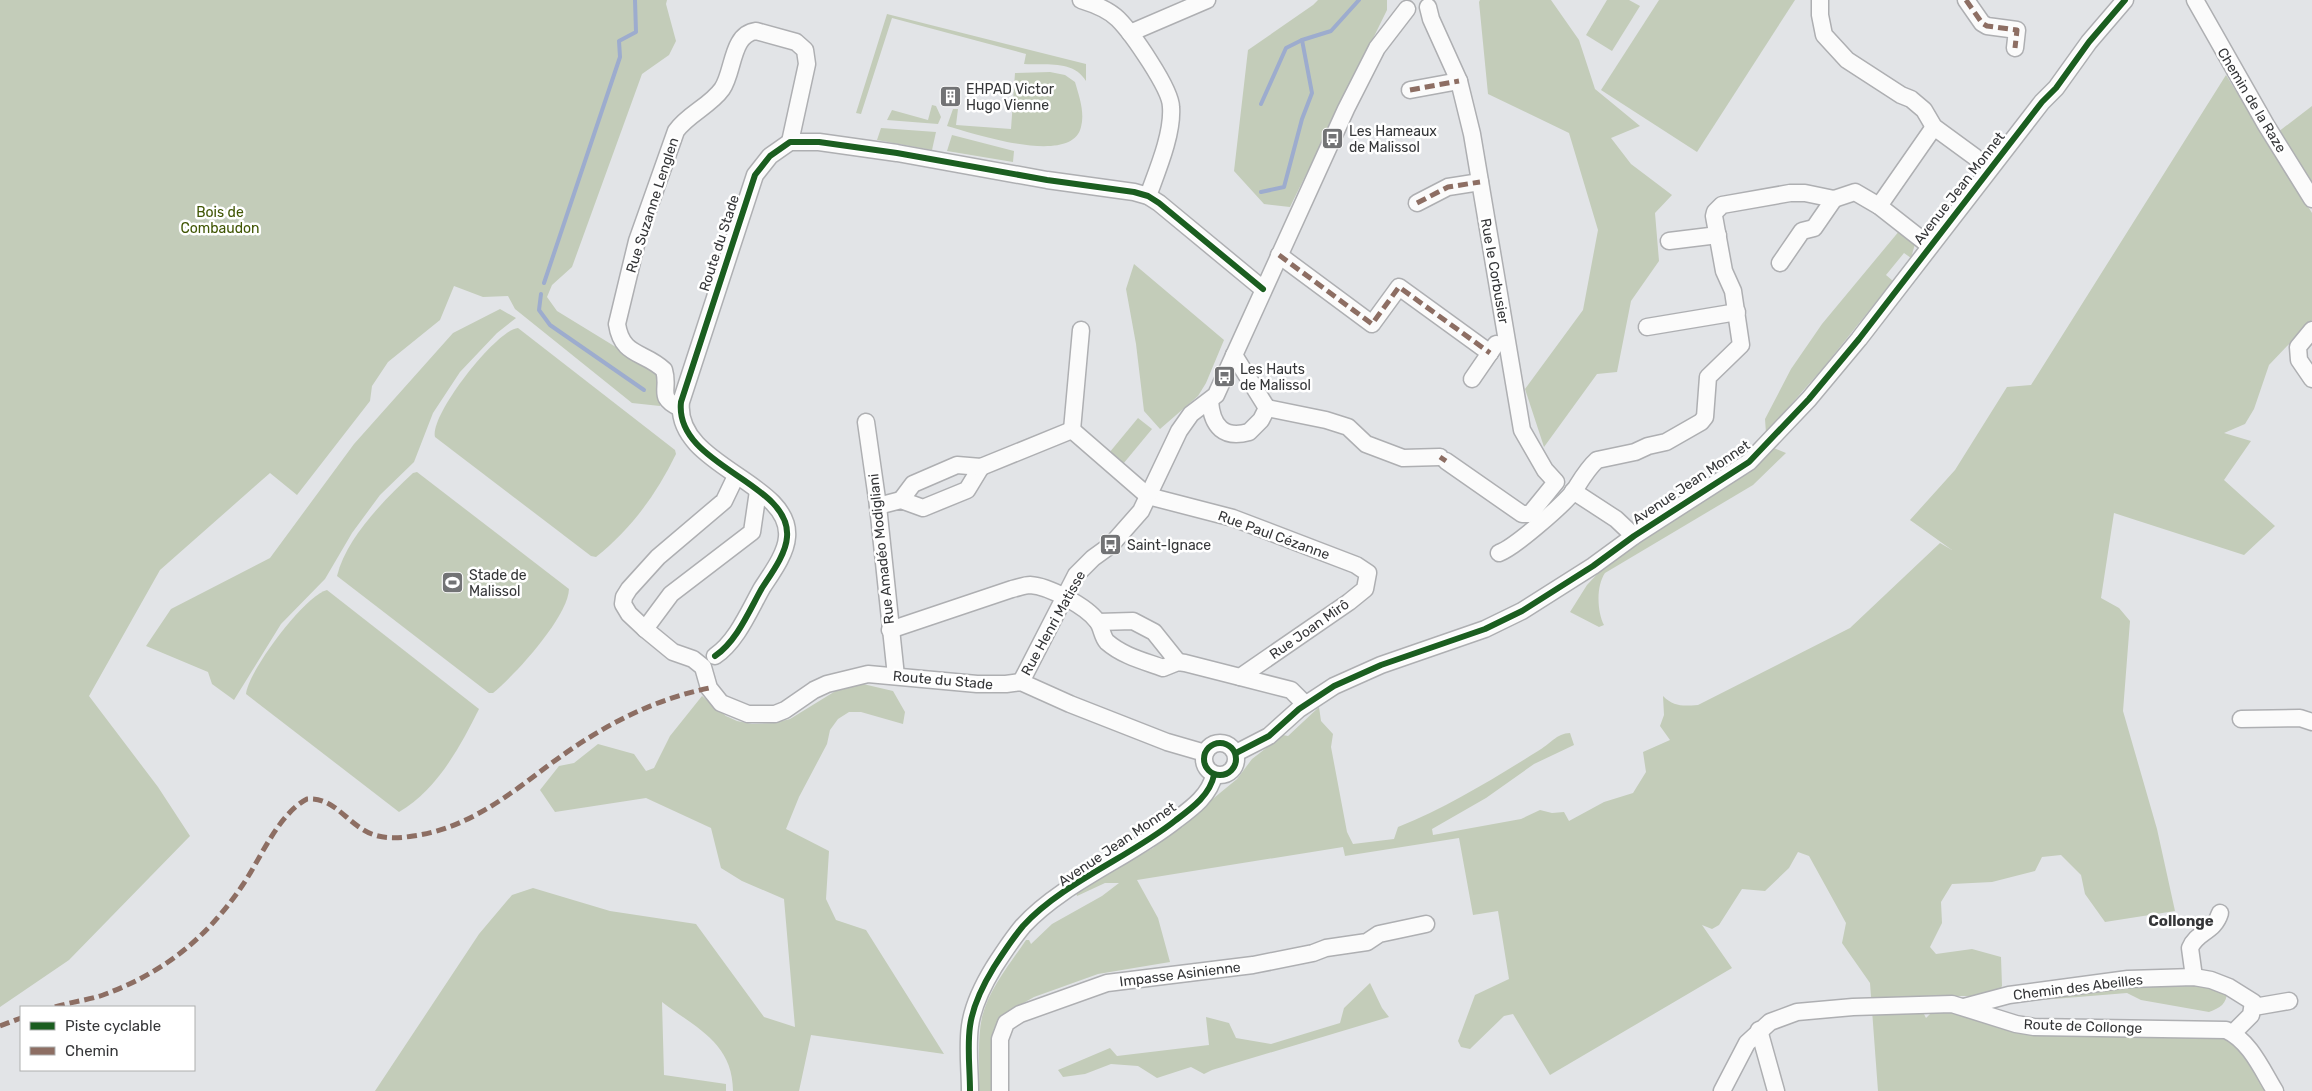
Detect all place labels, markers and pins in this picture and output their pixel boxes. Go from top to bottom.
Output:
place label: EHPAD Victor Hugo Vienne [966,81,1055,114]
building icon: EHPAD Victor Hugo Vienne [938,85,962,109]
place label: Les Hameaux de Malissol [1349,123,1437,156]
bus stop icon: Les Hameaux de Malissol [1321,127,1345,151]
place label: Les Hauts de Malissol [1240,361,1311,394]
bus stop icon: Les Hauts de Malissol [1212,365,1236,389]
bus stop icon: Saint-Ignace [1099,533,1123,557]
place label: Saint-Ignace [1127,537,1211,554]
place label: Stade de Malissol [469,567,527,600]
sports icon: Stade de Malissol [441,571,465,595]

